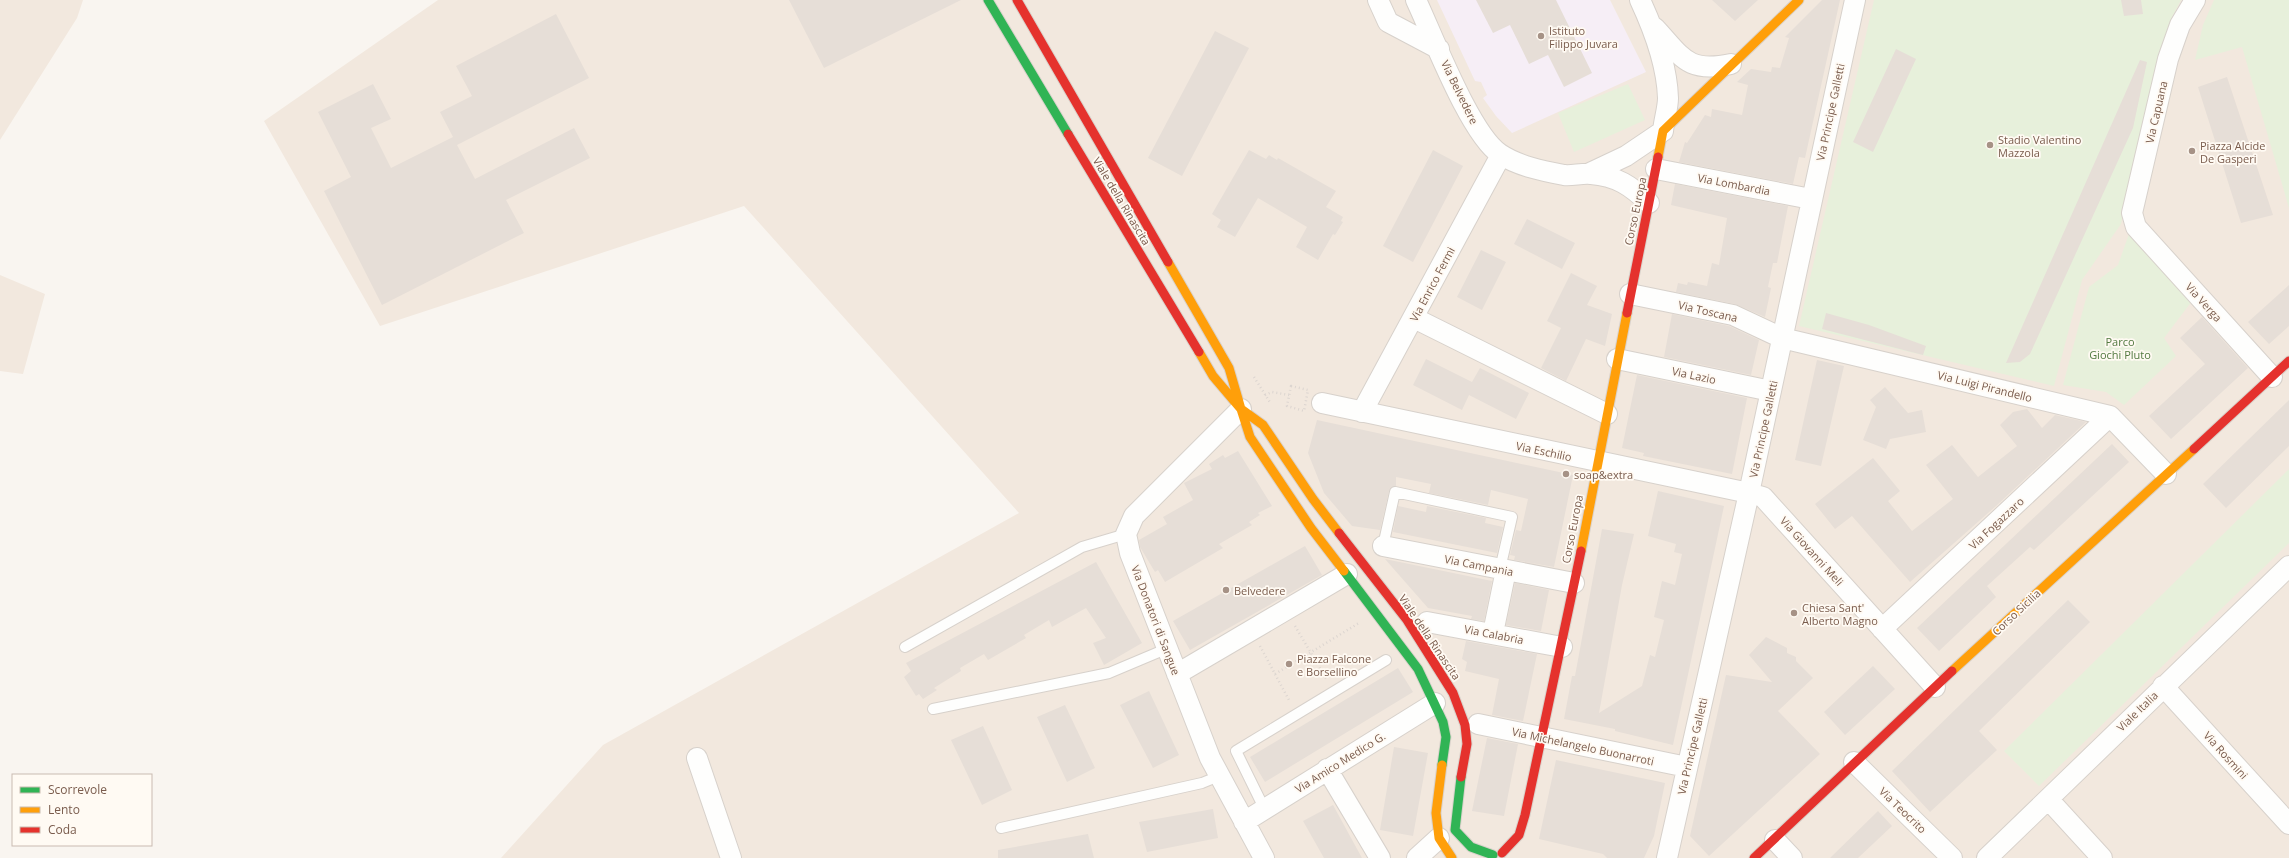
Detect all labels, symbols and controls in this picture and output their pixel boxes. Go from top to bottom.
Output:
place label: Istituto Filippo Juvara [1549,23,1618,51]
marker: Istituto Filippo Juvara [1536,31,1546,41]
street label: Via Belvedere [1438,57,1482,127]
street label: Via Principe Galletti [1812,62,1848,162]
street label: Via Capuana [2142,79,2170,145]
place label: Stadio Valentino Mazzola [1998,132,2082,160]
place label: Piazza Alcide De Gasperi [2200,138,2265,166]
marker: Stadio Valentino Mazzola [1985,140,1995,150]
marker: Piazza Alcide De Gasperi [2187,146,2197,156]
street label: Viale della Rinascita [1090,154,1154,248]
street label: Via Lombardia [1696,170,1772,198]
street label: Corso Europa [1620,175,1650,247]
street label: Via Enrico Fermi [1406,244,1458,324]
street label: Via Verga [2182,279,2226,325]
street label: Via Toscana [1677,297,1739,325]
park label: Parco Giochi Pluto [2089,334,2151,362]
street label: Via Lazio [1671,363,1718,387]
street label: Via Luigi Pirandello [1936,367,2034,405]
street label: Via Principe Galletti [1745,379,1781,479]
street label: Via Eschilio [1515,438,1574,464]
place label: soap&extra [1574,467,1633,482]
marker: soap&extra [1561,469,1571,479]
street label: Corso Europa [1558,493,1586,565]
street label: Via Fogazzaro [1965,493,2027,552]
street label: Via Giovanni Meli [1777,513,1847,589]
street label: Via Campania [1443,551,1515,579]
street label: Via Donatori di Sangue [1128,563,1184,677]
place label: Belvedere [1234,583,1285,598]
marker: Belvedere [1221,585,1231,595]
street label: Corso Sicilia [1988,586,2044,638]
street label: Viale della Rinascita [1396,591,1464,683]
place label: Chiesa Sant' Alberto Magno [1802,600,1878,628]
marker: Chiesa Sant' Alberto Magno [1789,608,1799,618]
street label: Via Calabria [1463,621,1525,647]
place label: Piazza Falcone e Borsellino [1297,651,1371,679]
marker: Piazza Falcone e Borsellino [1284,659,1294,669]
street label: Viale Italia [2113,688,2161,734]
street label: Via Principe Galletti [1674,696,1710,796]
street label: Via Michelangelo Buonarroti [1511,724,1655,768]
street label: Via Amico Medico G. [1292,728,1388,796]
street label: Via Rosmini [2201,728,2251,782]
legend [12,774,152,846]
text: Scorrevole [48,781,107,798]
street label: Via Teocrito [1876,784,1930,837]
text: Lento [48,801,80,818]
text: Coda [48,821,77,838]

